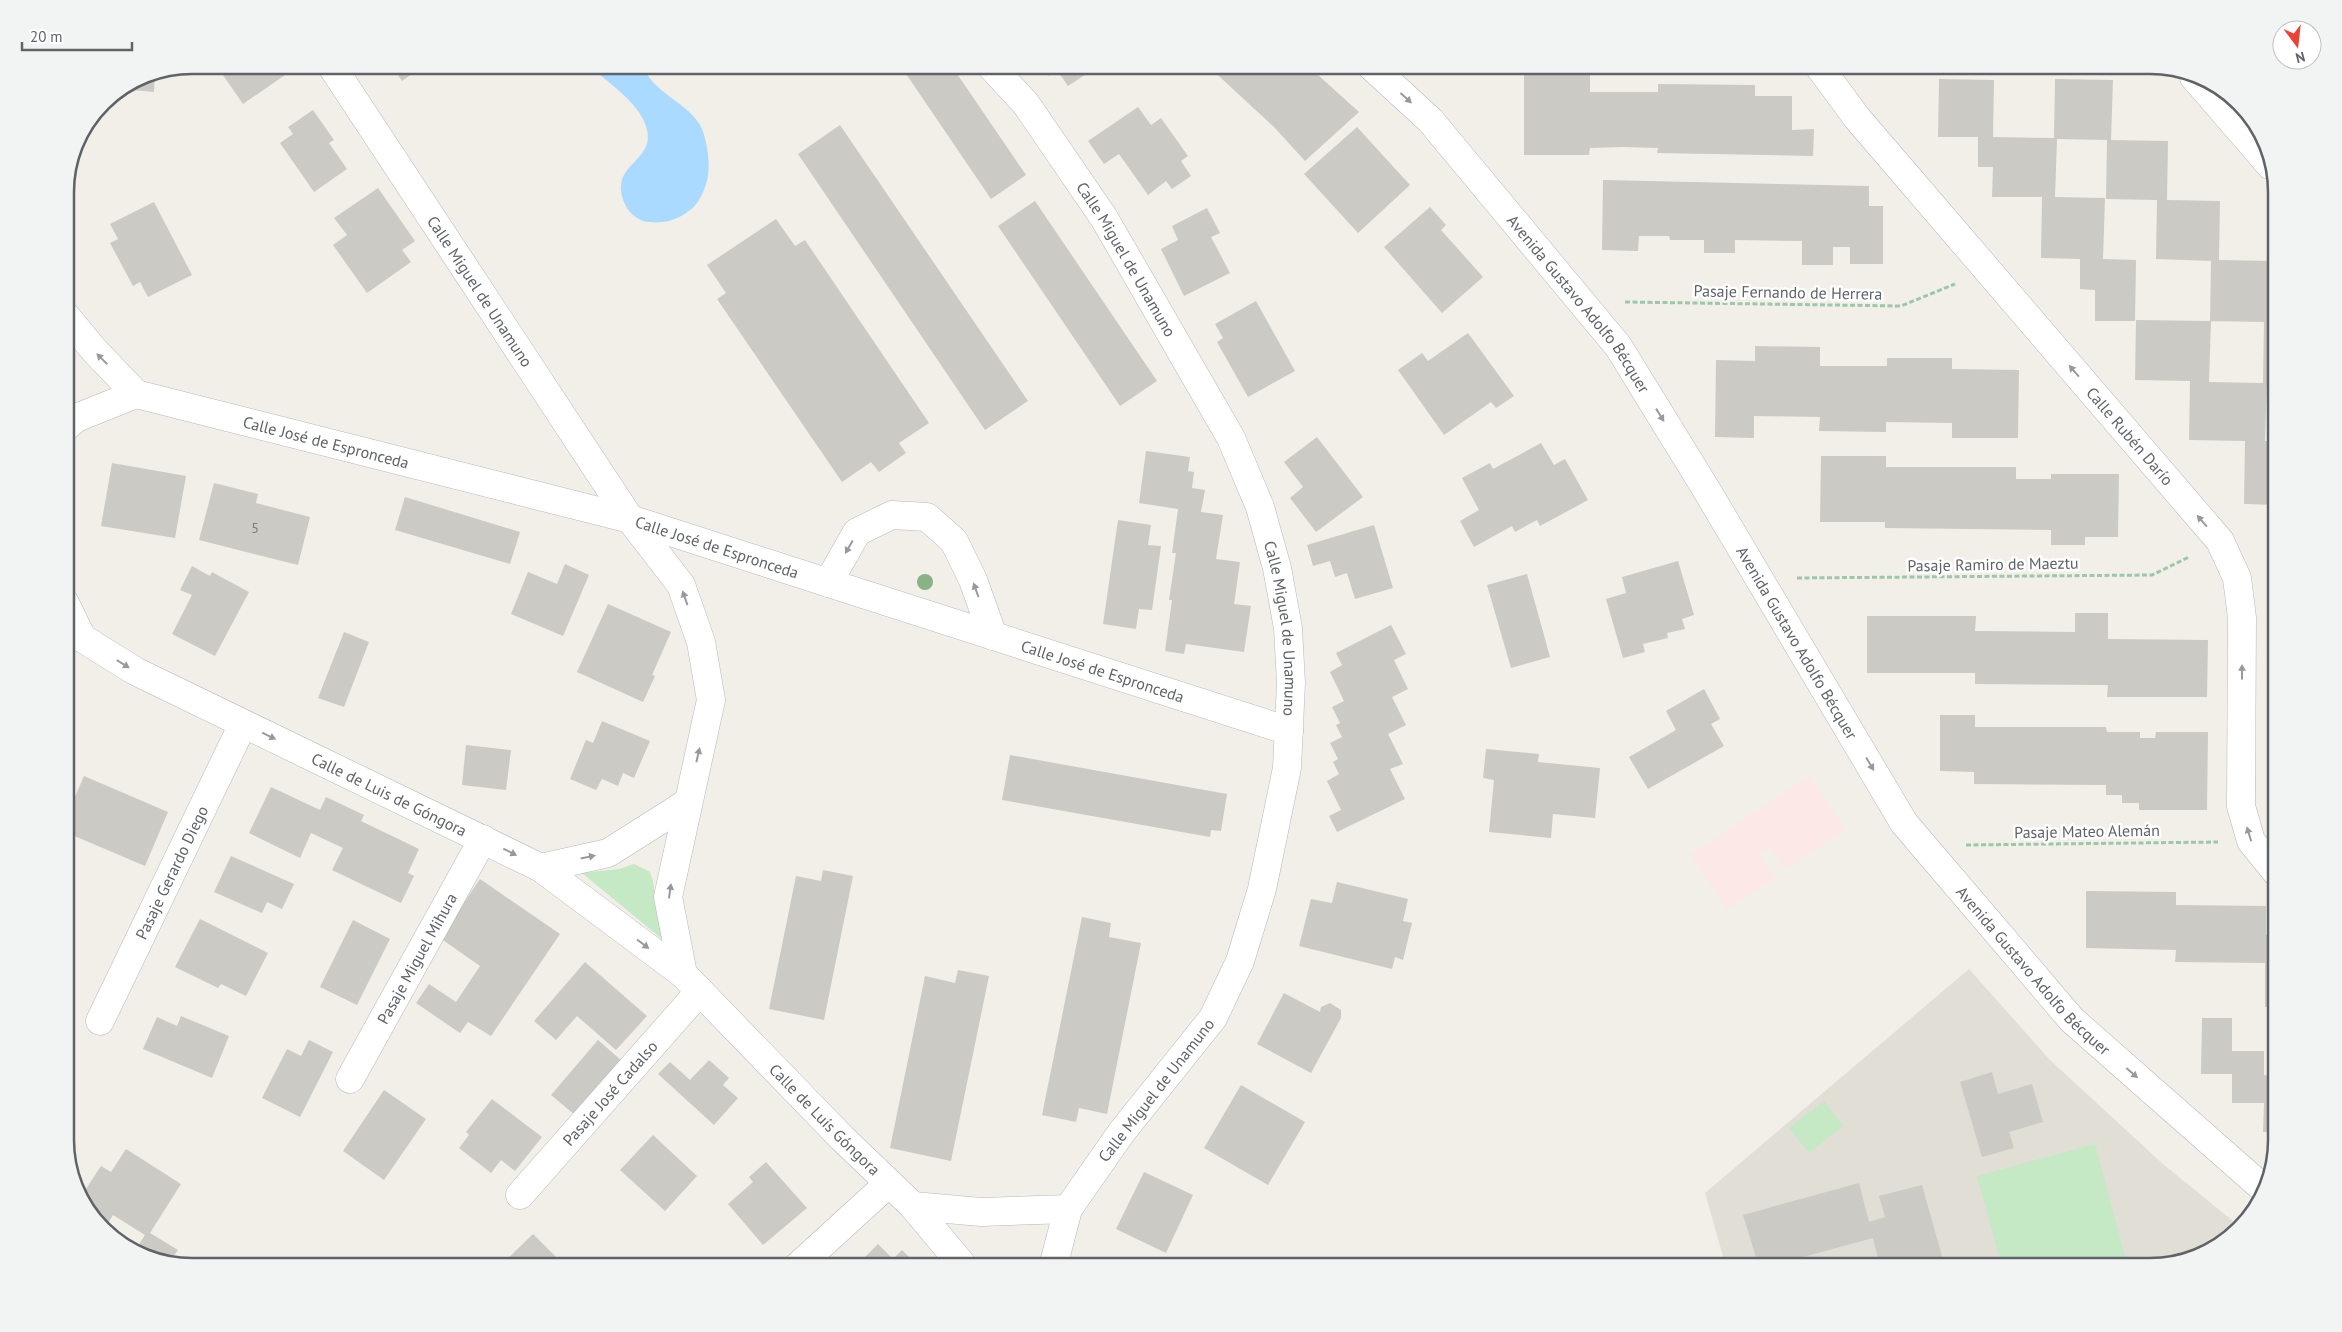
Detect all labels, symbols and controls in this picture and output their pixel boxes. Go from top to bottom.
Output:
scale bar [22,20,132,52]
north arrow [2272,20,2322,70]
text: 20 m [30,27,63,46]
text: N [2294,48,2307,67]
one-way arrow [1399,92,1411,104]
street label: Calle Miguel de Unamuno [1072,178,1180,340]
street label: Avenida Gustavo Adolfo Bécquer [1503,211,1655,397]
street label: Calle Miguel de Unamuno [423,212,537,371]
street label: Pasaje Fernando de Herrera [1693,280,1883,304]
one-way arrow [96,353,108,365]
one-way arrow [2068,364,2079,377]
street label: Calle Rubén Darío [2082,383,2178,489]
one-way arrow [1655,408,1665,421]
street label: Calle José de Espronceda [241,411,411,473]
street label: Calle José de Espronceda [633,511,801,583]
one-way arrow [2196,515,2208,527]
house number: 5 [251,519,259,537]
street label: Calle Miguel de Unamuno [1260,538,1301,716]
one-way arrow [845,539,853,554]
street label: Avenida Gustavo Adolfo Bécquer [1732,543,1862,743]
street label: Pasaje Ramiro de Maeztu [1907,553,2079,575]
one-way arrow [972,582,980,597]
one-way arrow [681,590,689,605]
street label: Calle José de Espronceda [1018,635,1187,707]
one-way arrow [117,660,130,669]
one-way arrow [2238,664,2246,680]
one-way arrow [262,732,276,740]
street label: Calle de Luis de Góngora [308,748,470,841]
one-way arrow [694,748,702,763]
one-way arrow [1865,758,1874,771]
street label: Pasaje Gerardo Diego [131,802,212,942]
street label: Pasaje Mateo Alemán [2014,820,2160,842]
one-way arrow [2245,826,2253,841]
one-way arrow [503,848,517,856]
one-way arrow [581,853,596,861]
street label: Avenida Gustavo Adolfo Bécquer [1952,882,2115,1060]
one-way arrow [666,883,674,899]
street label: Pasaje Miguel Mihura [373,889,461,1027]
one-way arrow [636,939,650,949]
street label: Calle Miguel de Unamuno [1094,1014,1218,1166]
street label: Pasaje José Cadalso [558,1036,662,1150]
street label: Calle de Luís Góngora [765,1059,885,1179]
one-way arrow [2126,1068,2139,1079]

